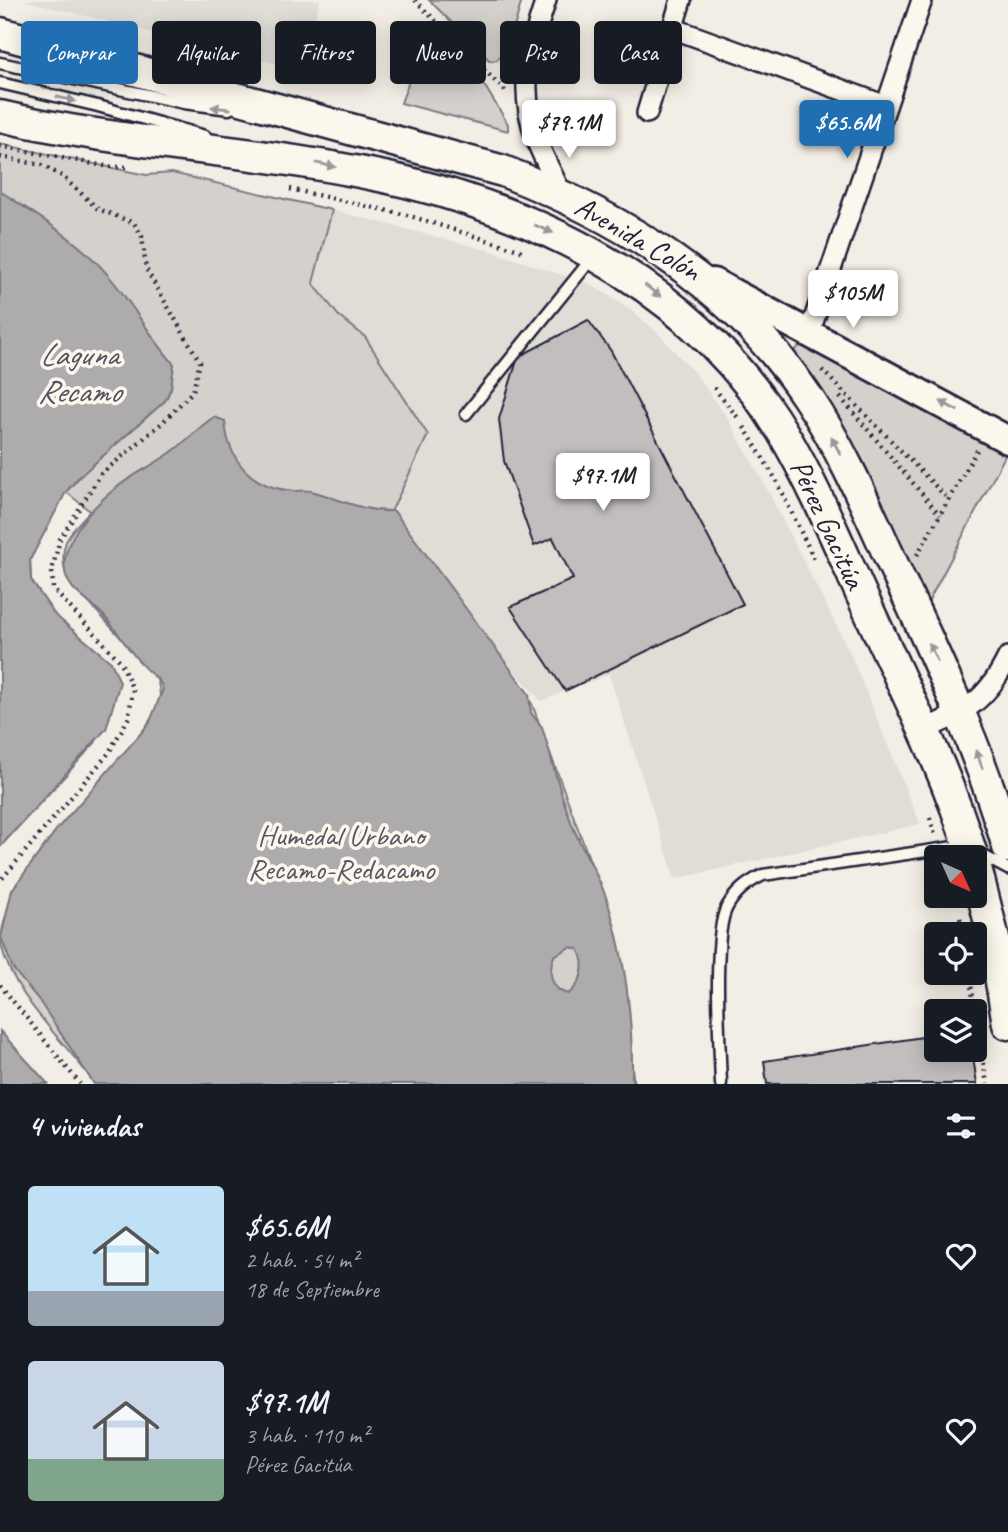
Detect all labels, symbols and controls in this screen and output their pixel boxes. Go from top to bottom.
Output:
chip: Comprar [21,21,138,84]
chip: Alquilar [152,21,261,84]
chip: Filtros [275,21,376,84]
chip: Nuevo [390,21,486,84]
chip: Piso [500,21,580,84]
chip: Casa [594,21,682,84]
one-way arrow [56,93,78,104]
pin: $79.1M [512,100,626,160]
pin: $65.6M [790,100,904,160]
one-way arrow [210,102,232,113]
text: $79.1M [538,108,600,137]
text: $65.6M [815,108,879,137]
one-way arrow [315,159,337,170]
street label: Avenida Colón [568,187,709,290]
one-way arrow [533,224,554,235]
pin: $105M [804,270,902,330]
text: $105M [824,278,882,307]
one-way arrow [644,283,662,298]
water label: Laguna Recamo [38,334,124,412]
one-way arrow [939,400,959,412]
one-way arrow [830,437,842,456]
street label: Pérez Gacitúa [782,453,875,597]
pin: $97.1M [546,454,660,513]
text: $97.1M [572,461,634,490]
one-way arrow [928,642,939,662]
one-way arrow [974,748,985,769]
park label: Humedal Urbano Recamo-Redacamo [248,816,436,888]
north arrow [924,845,987,908]
map controls [924,845,987,1062]
button: locate [924,922,987,985]
button: layers [924,999,987,1062]
text: 4 viviendas [28,1107,140,1145]
icon: filters [942,1107,980,1145]
text: $65.6M [245,1208,328,1246]
icon: home [84,1214,168,1298]
icon: heart [942,1237,980,1275]
text: 2 hab. · 54 m² [245,1246,358,1275]
text: 18 de Septiembre [245,1275,379,1304]
text: $97.1M [245,1383,326,1421]
icon: home [84,1389,168,1473]
icon: heart [942,1412,980,1450]
text: 3 hab. · 110 m² [245,1421,369,1450]
text: Pérez Gacitúa [245,1450,351,1479]

